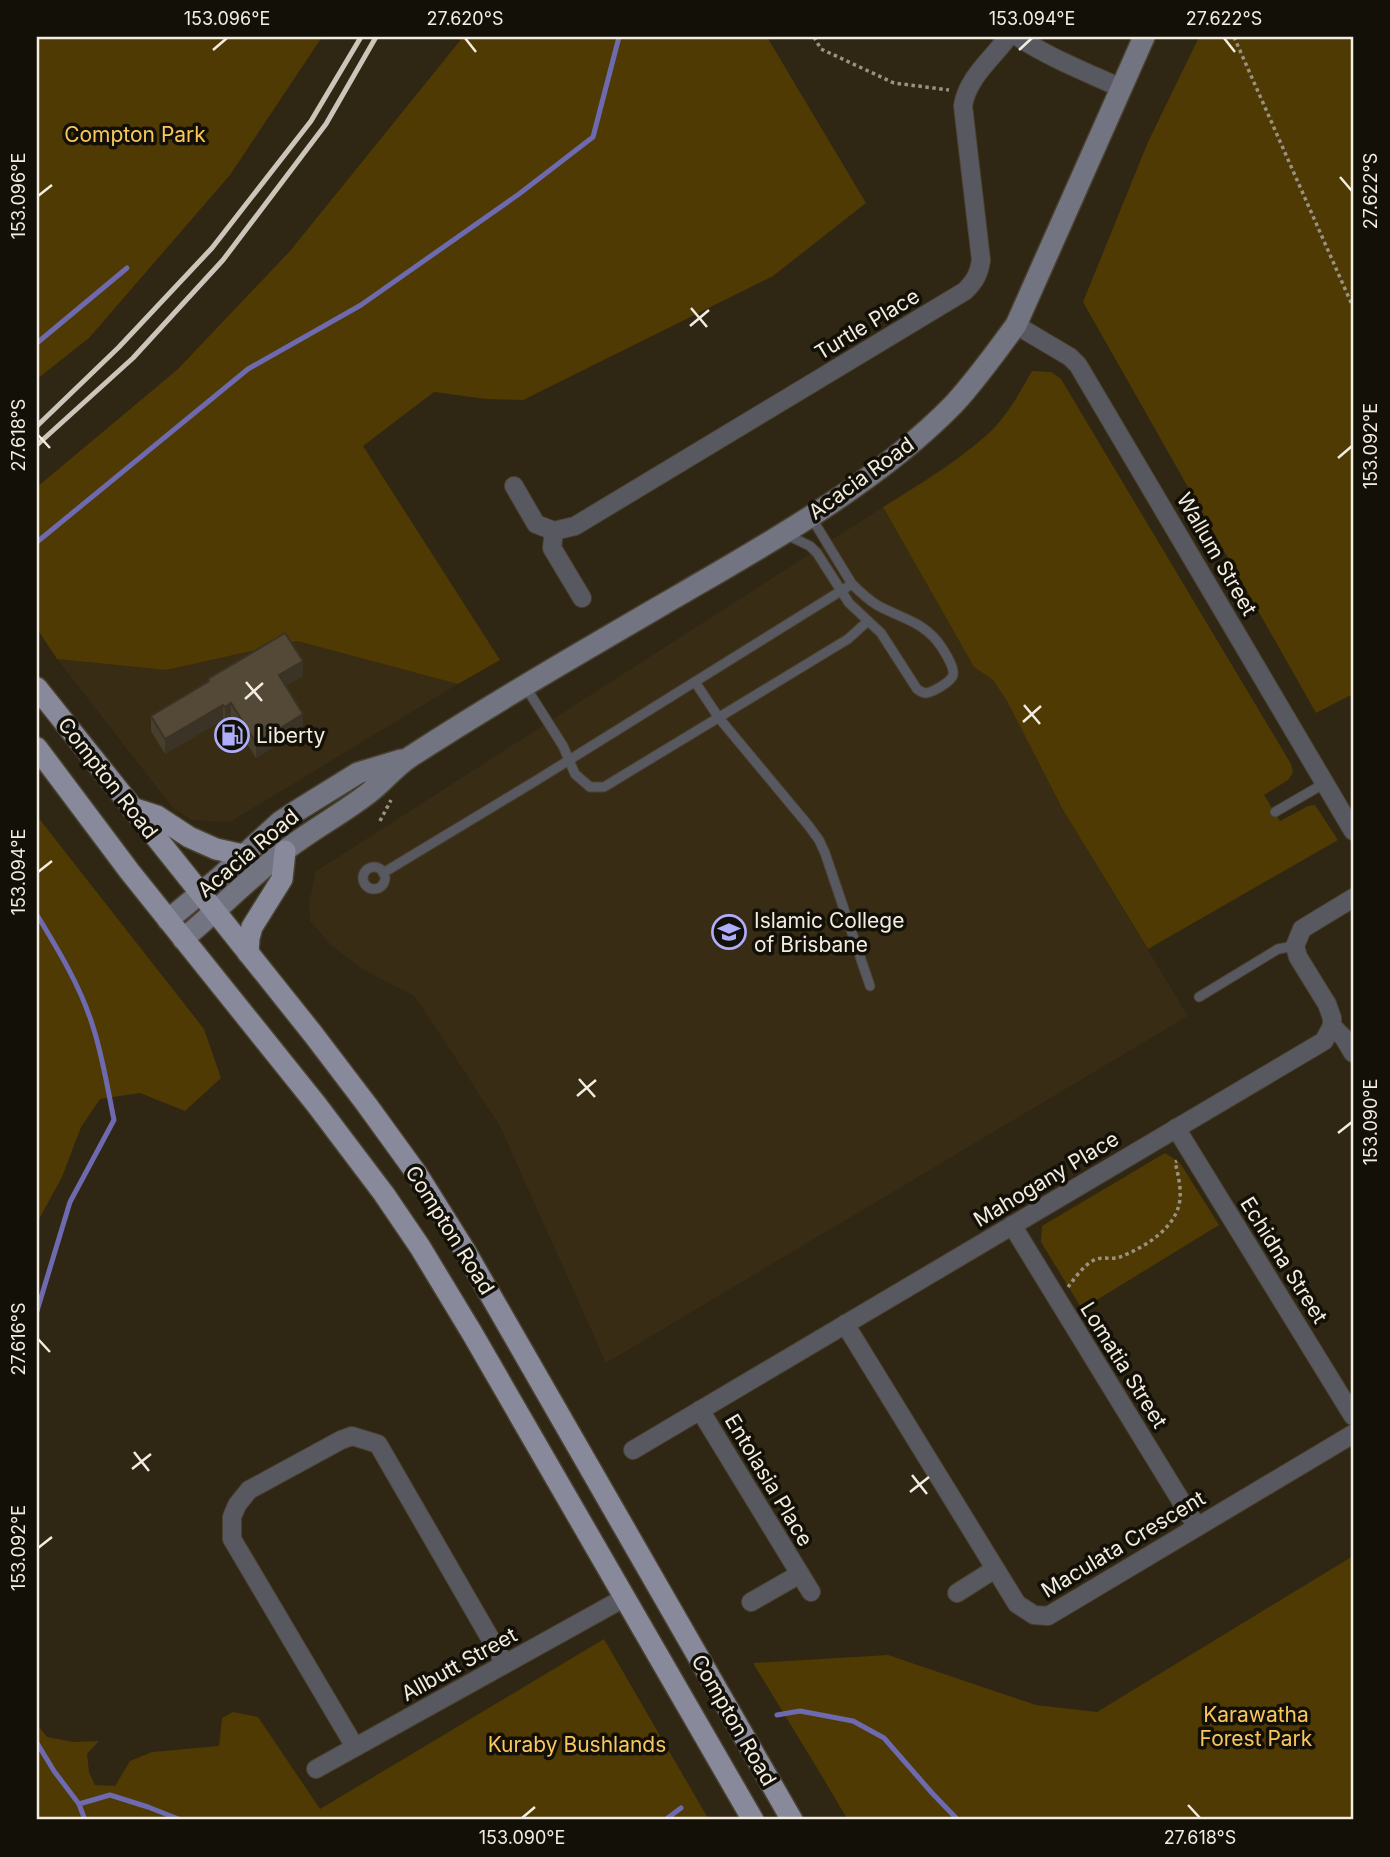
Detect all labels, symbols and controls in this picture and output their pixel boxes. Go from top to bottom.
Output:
text: 153.096°E [184,8,270,29]
text: 27.620°S [427,8,503,29]
text: 153.094°E [989,8,1075,29]
text: 27.622°S [1186,8,1262,29]
park label: Compton Park [64,122,206,147]
text: 153.096°E [8,153,29,239]
text: 27.622°S [1360,153,1381,229]
street label: Turtle Place [810,283,924,365]
text: 27.618°S [8,399,29,471]
text: 153.092°E [1360,403,1381,489]
street label: Acacia Road [804,431,918,525]
street label: Wallum Street [1172,488,1262,620]
street label: Compton Road [53,712,163,844]
fuel station icon: Liberty [213,716,251,754]
place label: Liberty [256,723,326,748]
street label: Acacia Road [193,804,303,902]
text: 153.094°E [8,829,29,915]
place label: Islamic College of Brisbane [754,908,904,957]
school or university icon: Islamic College of Brisbane [710,913,748,951]
text: 153.090°E [1360,1079,1381,1165]
street label: Mahogany Place [969,1126,1123,1232]
street label: Compton Road [400,1161,500,1299]
street label: Echidna Street [1235,1192,1333,1328]
street label: Lomatia Street [1075,1297,1173,1433]
text: 27.616°S [8,1302,29,1376]
street label: Entolasia Place [720,1409,818,1551]
street label: Maculata Crescent [1037,1485,1209,1603]
text: 153.092°E [8,1505,29,1591]
street label: Allbutt Street [397,1622,521,1706]
street label: Compton Road [686,1650,782,1790]
park label: Karawatha Forest Park [1200,1702,1313,1751]
park label: Kuraby Bushlands [488,1732,666,1757]
text: 153.090°E [479,1827,565,1848]
text: 27.618°S [1164,1827,1236,1848]

